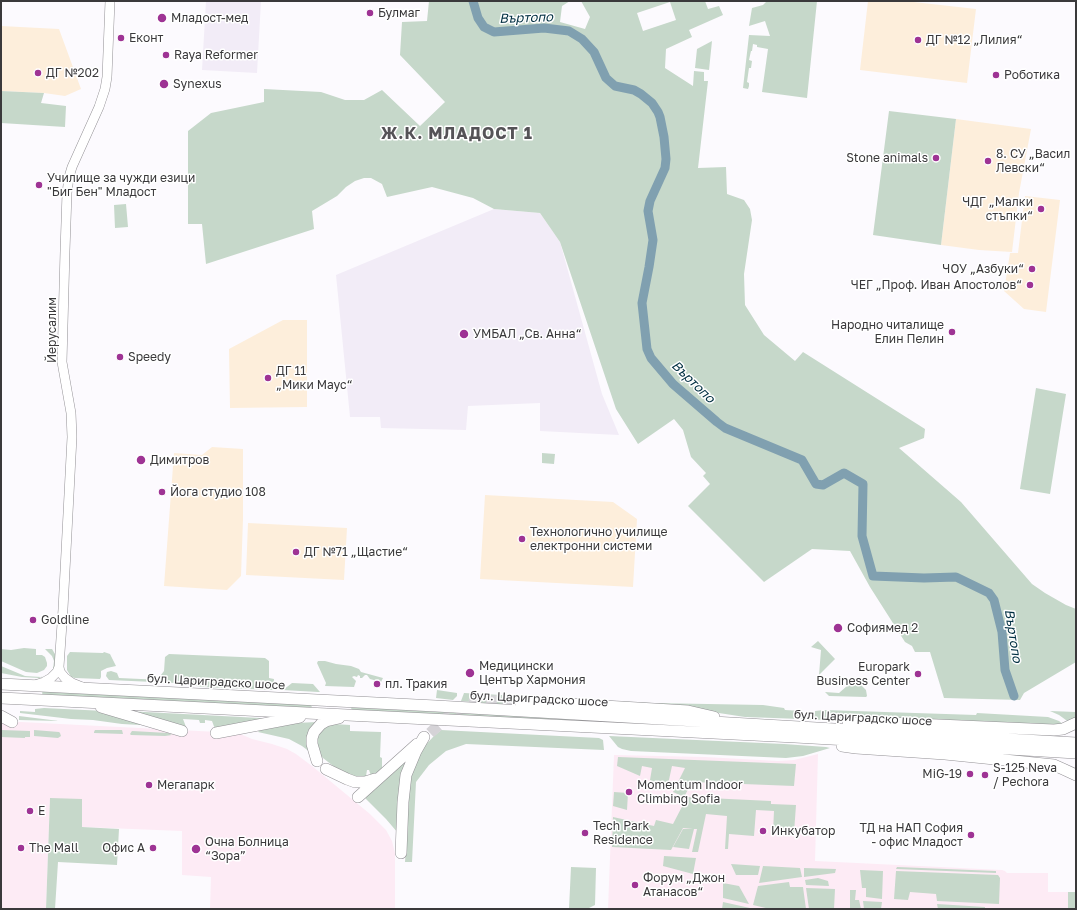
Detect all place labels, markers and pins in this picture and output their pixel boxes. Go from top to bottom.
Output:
place label: Булмаг [378,6,420,20]
marker: Булмаг [365,8,375,18]
place label: Младост-мед [171,11,248,25]
marker: Младост-мед [156,12,168,24]
place label: Еконт [129,31,163,45]
marker: Еконт [116,33,126,43]
place label: ДГ №12 „Лилия“ [926,33,1022,47]
marker: ДГ №12 „Лилия“ [913,35,923,45]
place label: Raya Reformer [174,48,258,62]
marker: Raya Reformer [161,50,171,60]
place label: ДГ №202 [46,66,99,80]
marker: ДГ №202 [33,68,43,78]
place label: Роботика [1004,68,1060,82]
marker: Роботика [991,70,1001,80]
place label: Synexus [173,77,222,91]
marker: Synexus [158,78,170,90]
place label: 8. СУ „Васил Левски“ [996,147,1070,175]
place label: Stone animals [846,151,928,165]
marker: Stone animals [931,153,941,163]
marker: 8. СУ „Васил Левски“ [983,156,993,166]
place label: Училище за чужди езици "Биг Бен" Младост [47,171,195,199]
marker: Училище за чужди езици "Биг Бен" Младост [34,180,44,190]
place label: ЧДГ „Малки стъпки“ [962,195,1033,223]
marker: ЧДГ „Малки стъпки“ [1036,204,1046,214]
place label: ЧОУ „Азбуки“ [942,262,1024,276]
marker: ЧОУ „Азбуки“ [1027,264,1037,274]
place label: ЧЕГ „Проф. Иван Апостолов“ [851,278,1022,292]
marker: ЧЕГ „Проф. Иван Апостолов“ [1025,280,1035,290]
place label: Народно читалище Елин Пелин [831,318,944,346]
place label: УМБАЛ „Св. Анна“ [473,327,581,341]
marker: Народно читалище Елин Пелин [947,327,957,337]
marker: УМБАЛ „Св. Анна“ [458,328,470,340]
place label: Speedy [128,350,171,364]
marker: Speedy [115,352,125,362]
place label: ДГ 11 „Мики Маус“ [276,364,352,392]
marker: ДГ 11 „Мики Маус“ [263,373,273,383]
place label: Димитров [150,453,209,467]
marker: Димитров [135,454,147,466]
place label: Йога студио 108 [170,485,266,499]
marker: Йога студио 108 [157,487,167,497]
place label: Технологично училище електронни системи [530,525,668,553]
marker: Технологично училище електронни системи [517,534,527,544]
place label: ДГ №71 „Щастие“ [304,545,408,559]
marker: ДГ №71 „Щастие“ [291,547,301,557]
place label: Goldline [41,613,89,627]
marker: Goldline [28,615,38,625]
place label: Софиямед 2 [847,621,918,635]
marker: Софиямед 2 [832,622,844,634]
place label: Медицински Център Хармония [479,659,585,687]
place label: Europark Business Center [816,660,910,688]
marker: Медицински Център Хармония [464,667,476,679]
marker: Europark Business Center [913,669,923,679]
place label: пл. Тракия [385,677,447,691]
marker: пл. Тракия [372,679,382,689]
place label: S-125 Neva / Pechora [993,761,1057,789]
place label: MiG-19 [922,767,962,781]
marker: MiG-19 [965,769,975,779]
marker: S-125 Neva / Pechora [980,770,990,780]
place label: Мегапарк [157,778,215,792]
place label: Momentum Indoor Climbing Sofia [637,778,743,806]
marker: Мегапарк [144,780,154,790]
marker: Momentum Indoor Climbing Sofia [624,787,634,797]
place label: E [38,804,45,818]
marker: E [25,806,35,816]
place label: Tech Park Residence [593,819,653,847]
place label: ТД на НАП София - офис Младост [860,821,963,849]
place label: Инкубатор [771,824,835,838]
marker: Инкубатор [758,826,768,836]
marker: Tech Park Residence [580,828,590,838]
marker: ТД на НАП София - офис Младост [966,830,976,840]
place label: Очна Болница “Зора” [205,835,289,863]
place label: The Mall [29,841,79,855]
place label: Офис А [102,841,145,855]
marker: The Mall [16,843,26,853]
marker: Офис А [148,843,158,853]
marker: Очна Болница “Зора” [190,843,202,855]
place label: Форум „Джон Атанасов“ [643,871,725,899]
marker: Форум „Джон Атанасов“ [630,880,640,890]

